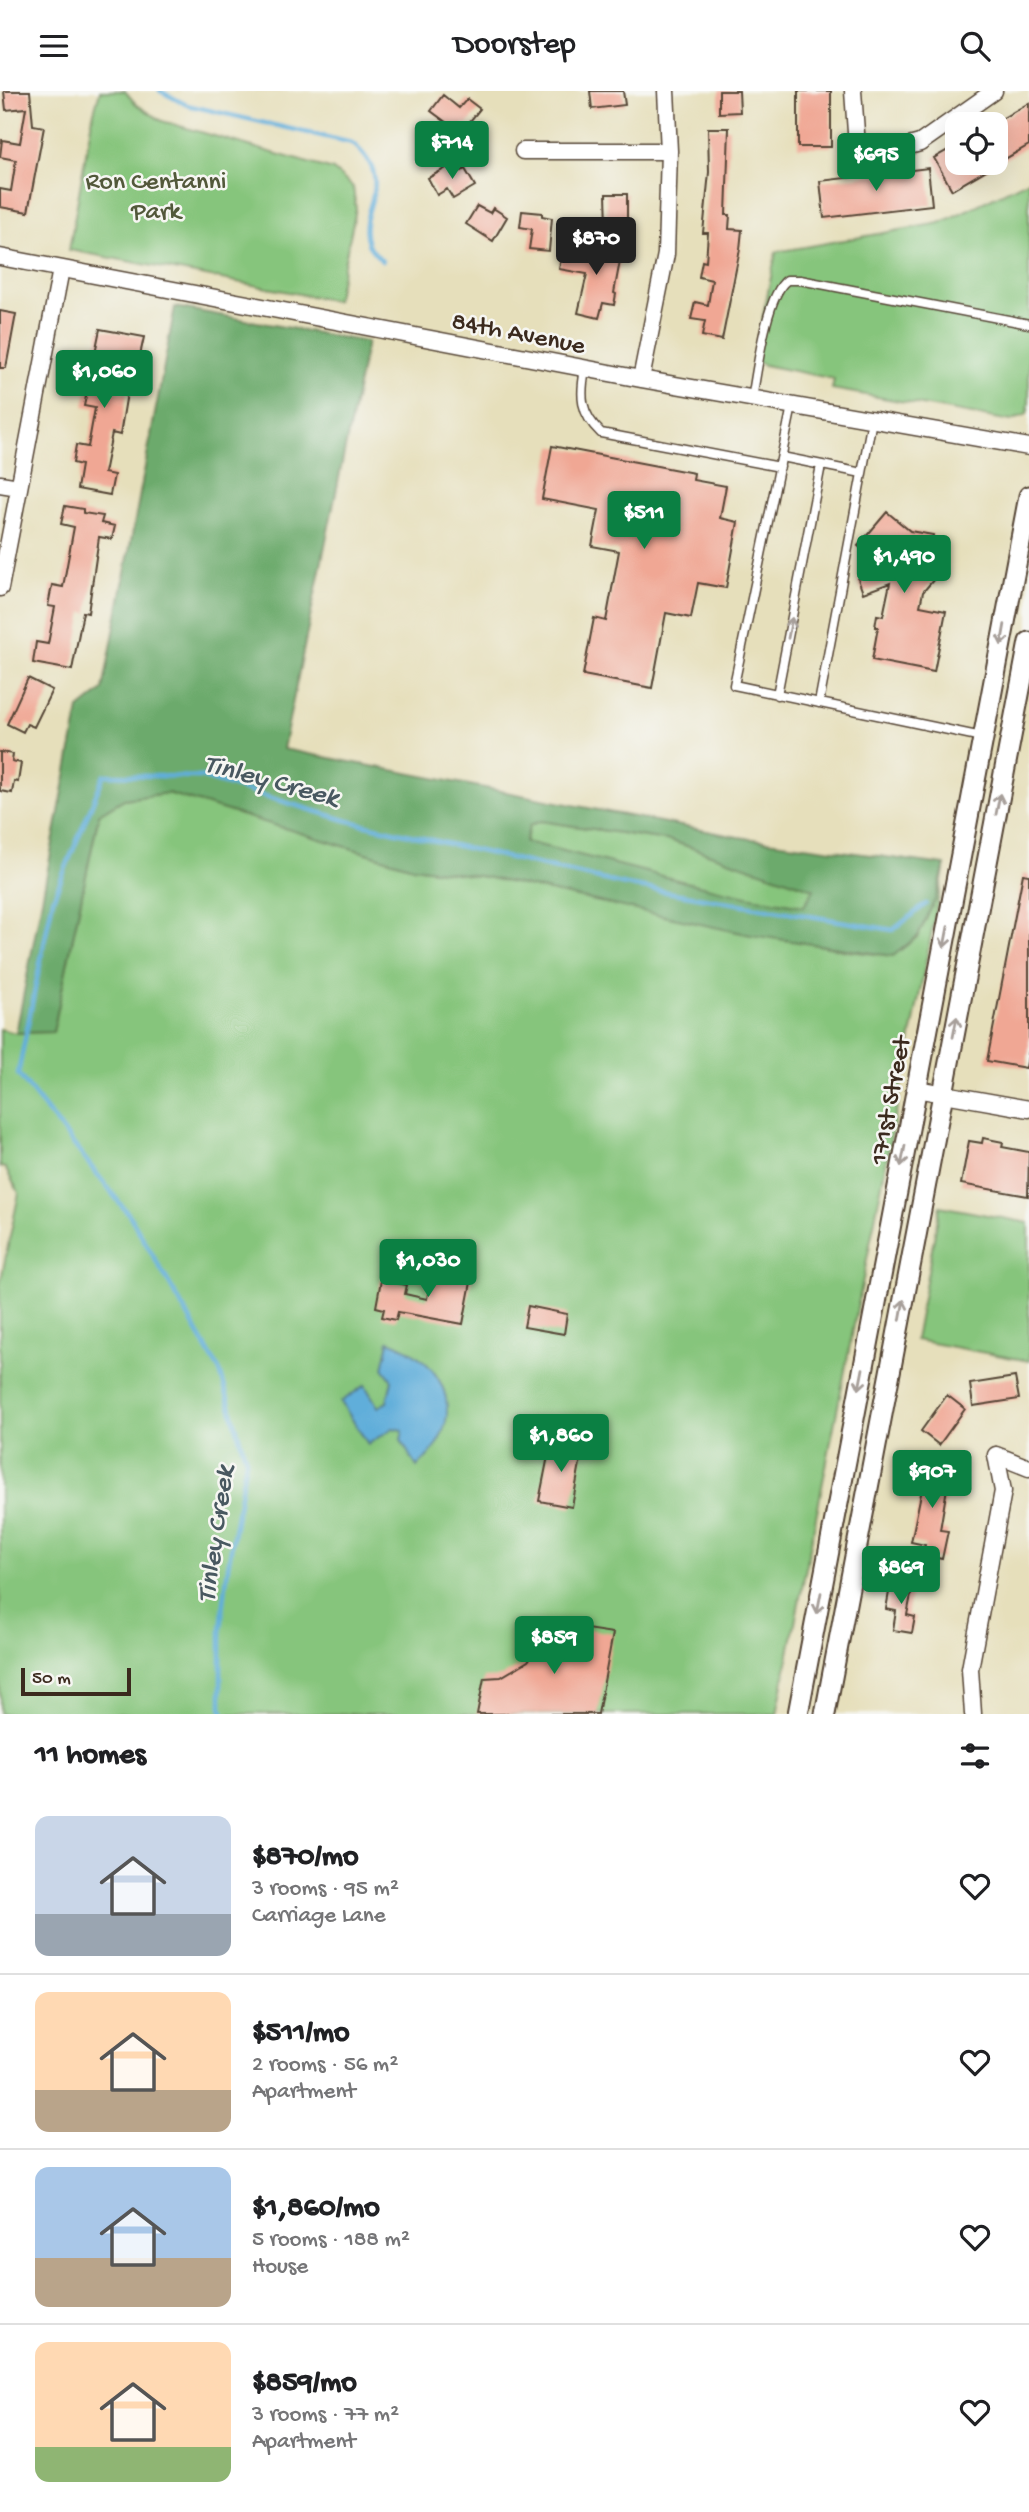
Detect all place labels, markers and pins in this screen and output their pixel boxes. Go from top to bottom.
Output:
pin: $714 [411,122,493,181]
pin: $695 [835,133,917,193]
pin: $870 [555,218,637,277]
pin: $1,060 [47,351,161,410]
pin: $511 [603,491,685,551]
pin: $1,490 [847,535,961,595]
pin: $1,030 [371,1239,485,1299]
pin: $1,860 [504,1415,618,1474]
pin: $907 [891,1451,973,1510]
pin: $869 [860,1547,942,1606]
pin: $859 [513,1617,595,1676]

